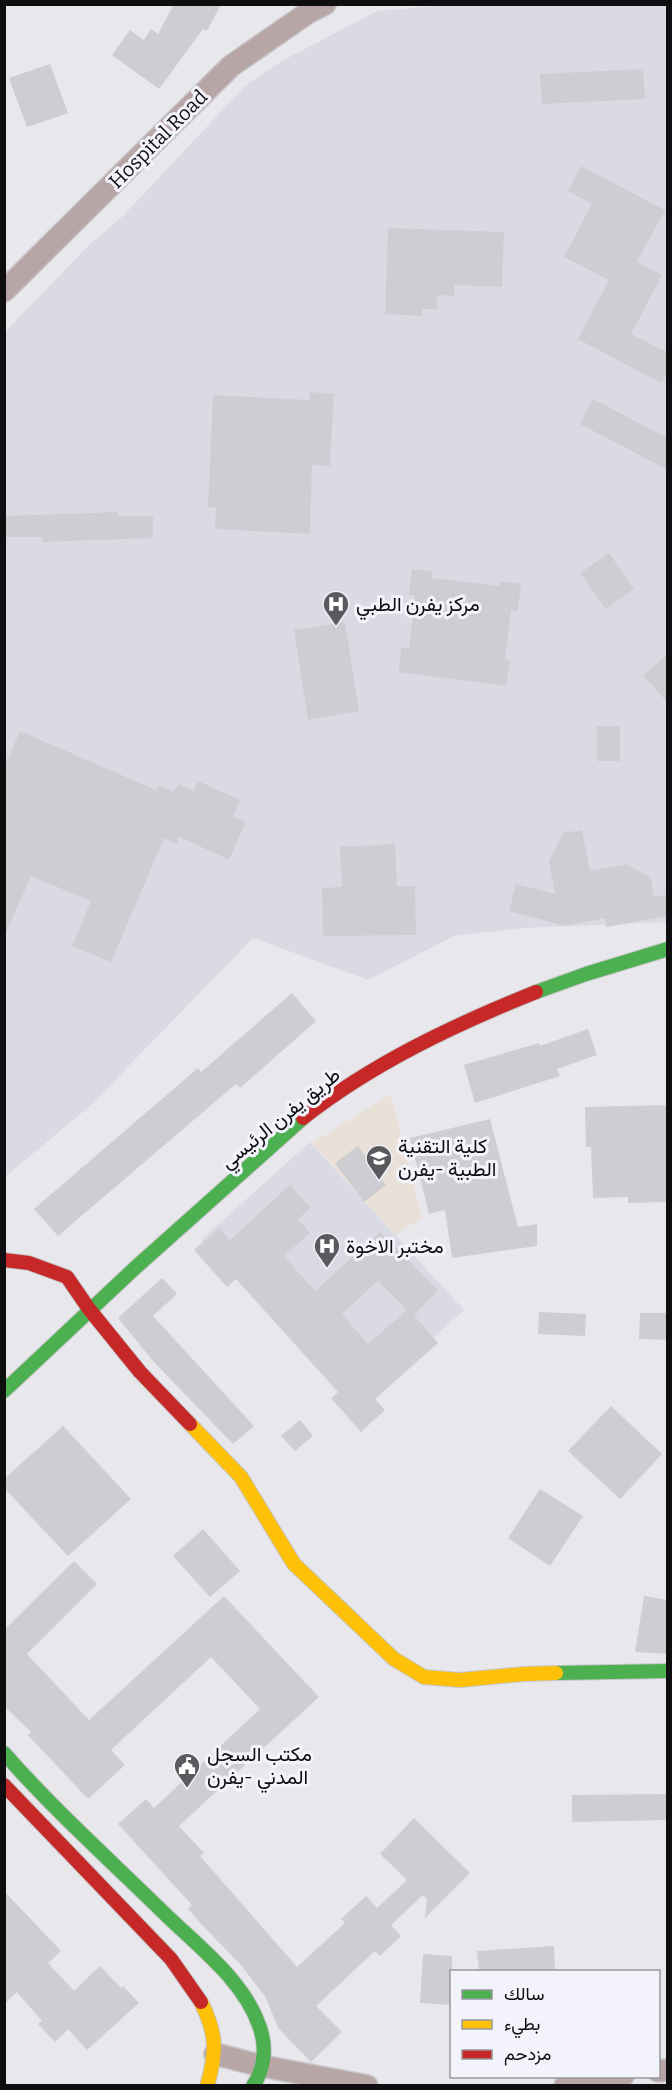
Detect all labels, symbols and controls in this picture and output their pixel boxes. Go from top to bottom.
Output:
street label: Hospital Road [104,85,212,193]
hospital icon: مركز يفرن الطبي [321,589,351,627]
place label: مركز يفرن الطبي [356,592,480,621]
street label: طريق يفرن الرئيسي [215,1062,348,1178]
place label: كلية التقنية الطبية -يفرن [398,1134,496,1182]
school or university icon: كلية التقنية الطبية -يفرن [364,1143,394,1181]
hospital icon: مختبر الاخوة [312,1231,342,1269]
place label: مختبر الاخوة [346,1234,444,1259]
place label: مكتب السجل المدني -يفرن [207,1742,312,1794]
public building icon: مكتب السجل المدني -يفرن [172,1751,202,1789]
legend [450,1970,660,2078]
text: سالك [504,1983,544,2005]
text: بطيء [504,2013,540,2039]
text: مزدحم [504,2043,551,2066]

